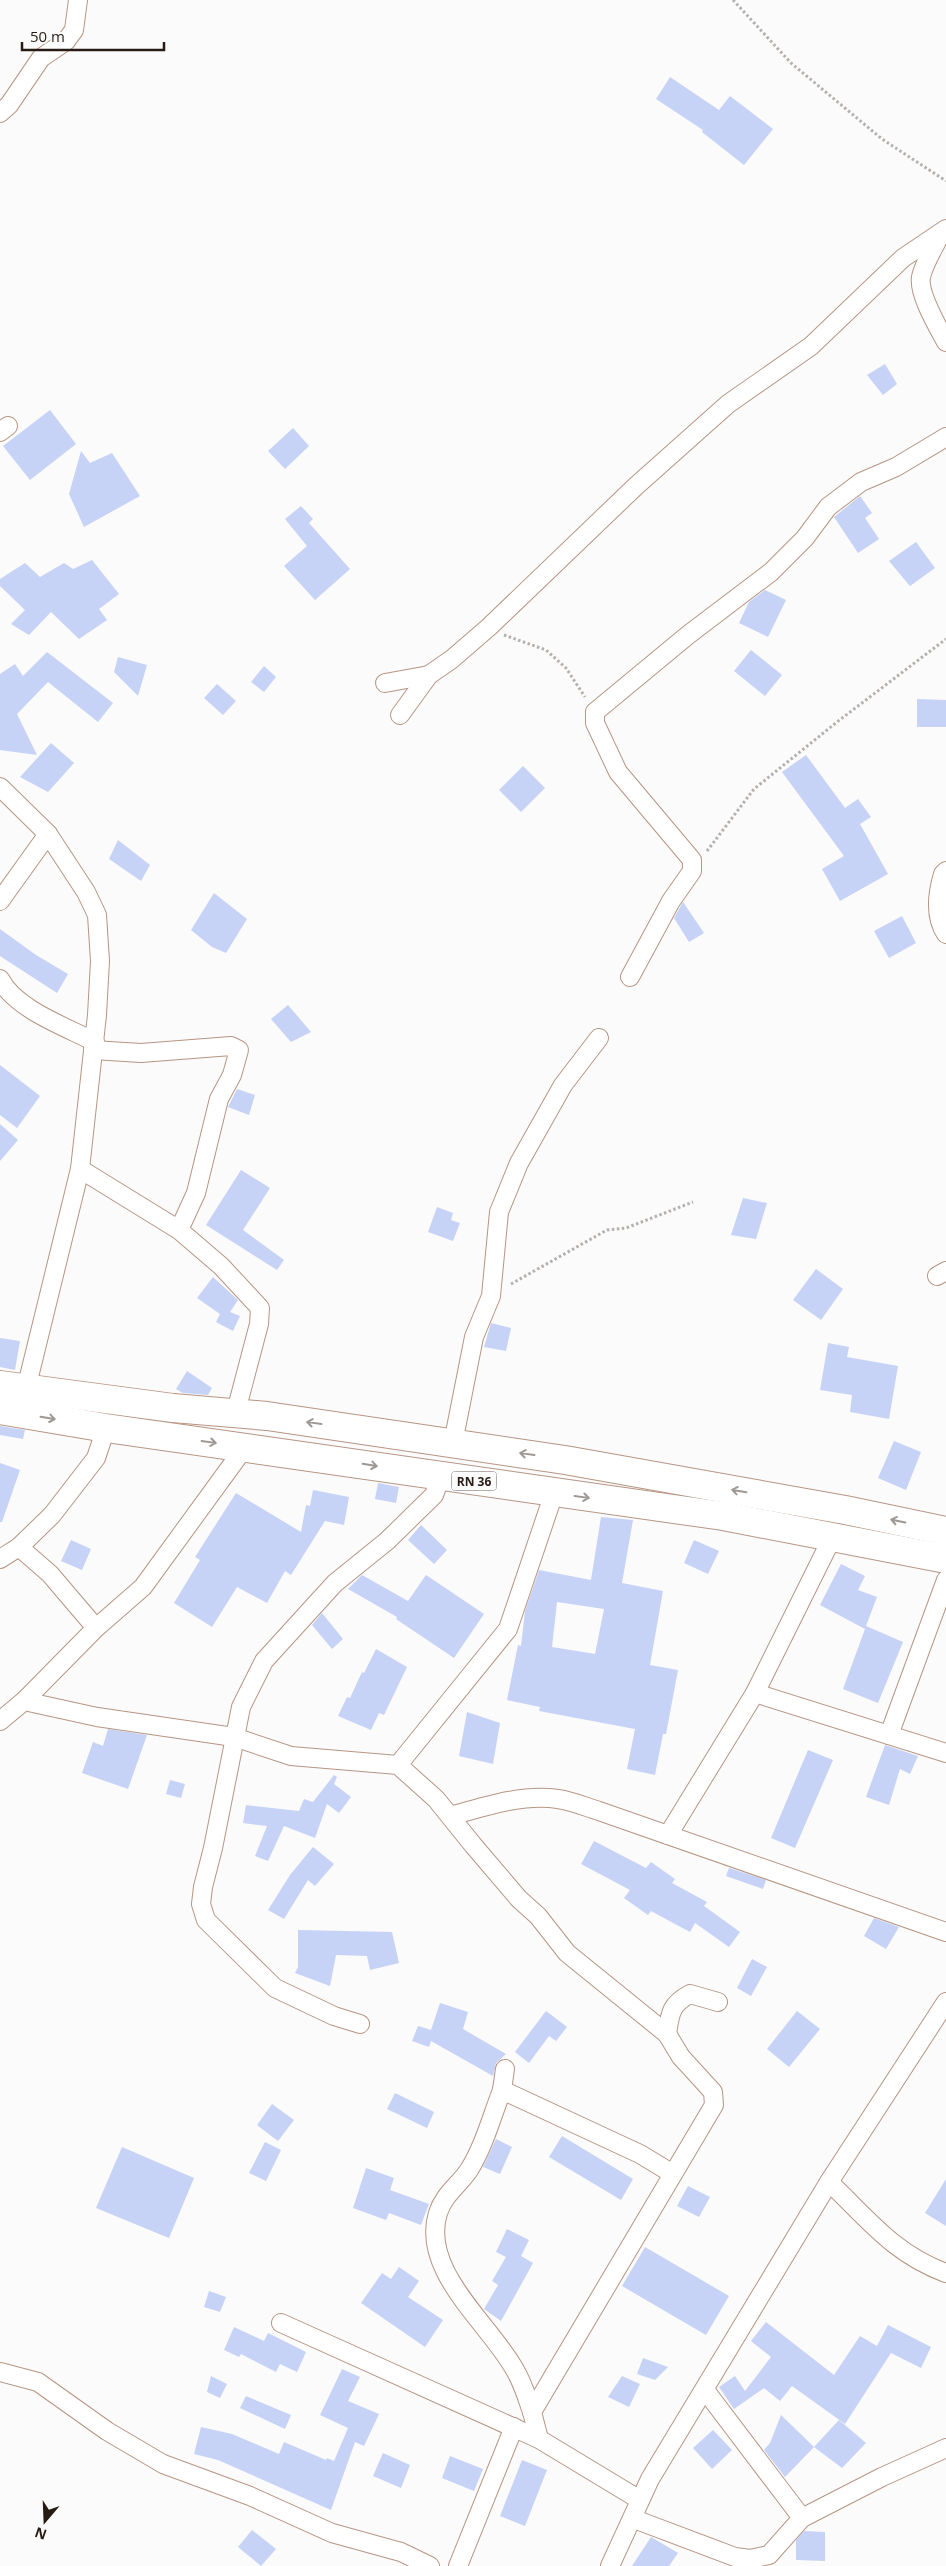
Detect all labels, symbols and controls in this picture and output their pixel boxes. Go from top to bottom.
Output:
scale bar [22,20,165,52]
text: 50 m [30,26,65,46]
one-way arrow [40,1413,56,1423]
one-way arrow [306,1418,322,1428]
one-way arrow [200,1437,216,1447]
one-way arrow [519,1449,535,1459]
one-way arrow [361,1460,377,1470]
road number: RN 36 [452,1472,496,1490]
one-way arrow [731,1485,747,1495]
one-way arrow [574,1492,590,1502]
one-way arrow [891,1516,907,1525]
north arrow [20,2496,70,2546]
text: N [32,2523,49,2545]

